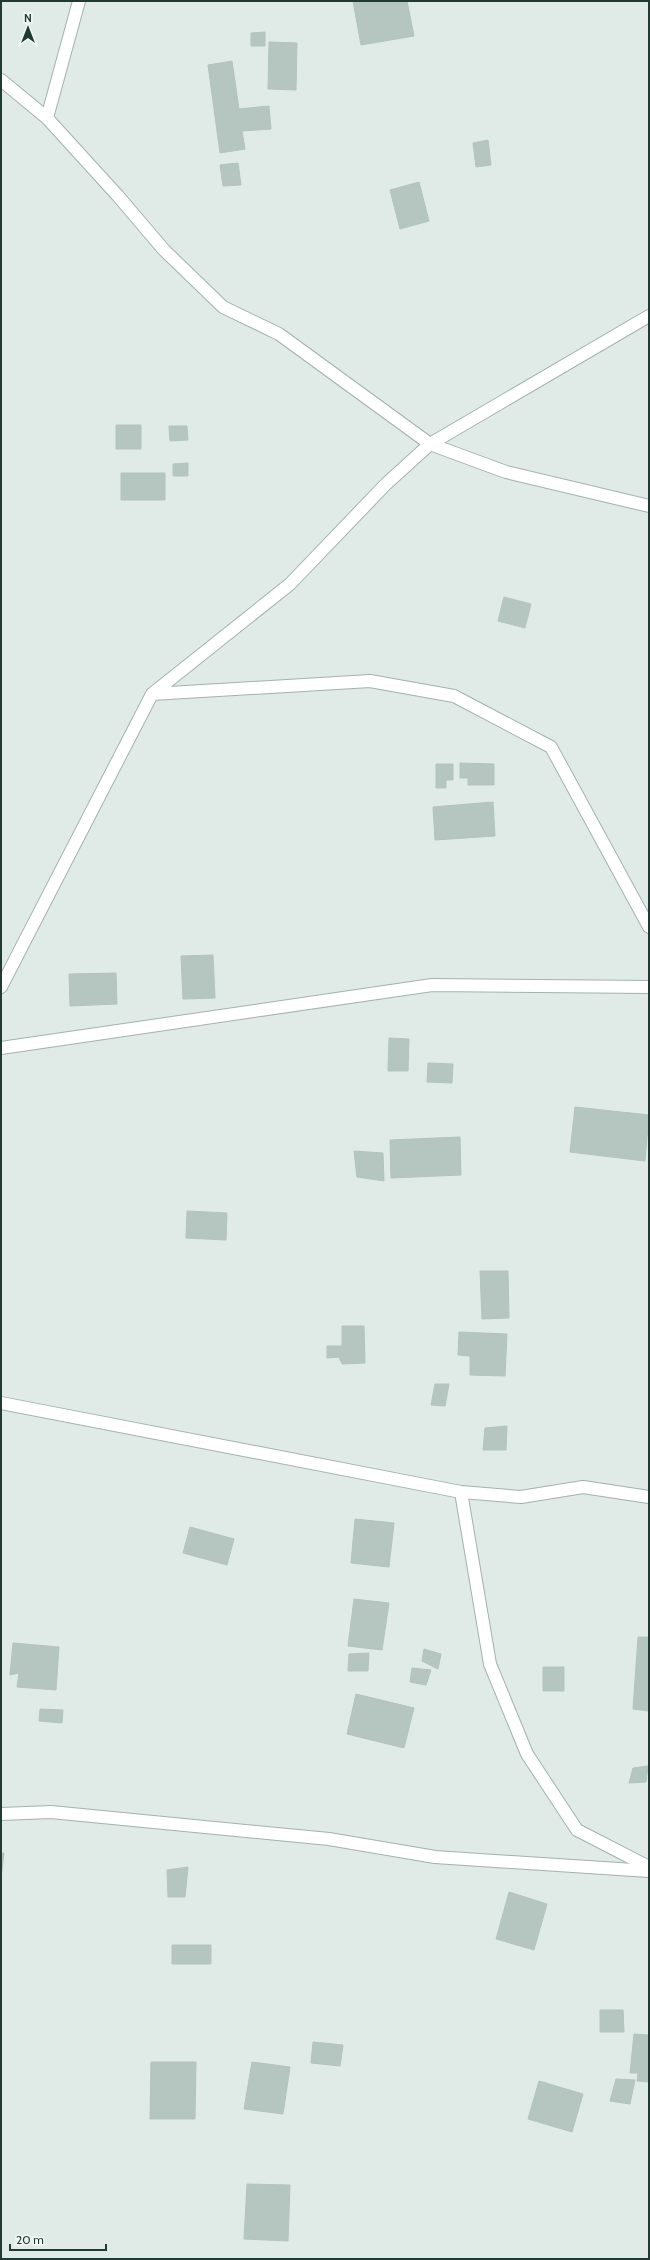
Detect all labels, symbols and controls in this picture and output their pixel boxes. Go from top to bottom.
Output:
north arrow [8,8,48,48]
text: N [24,11,32,25]
scale bar [10,2226,106,2252]
text: 20 m [16,2232,44,2247]

